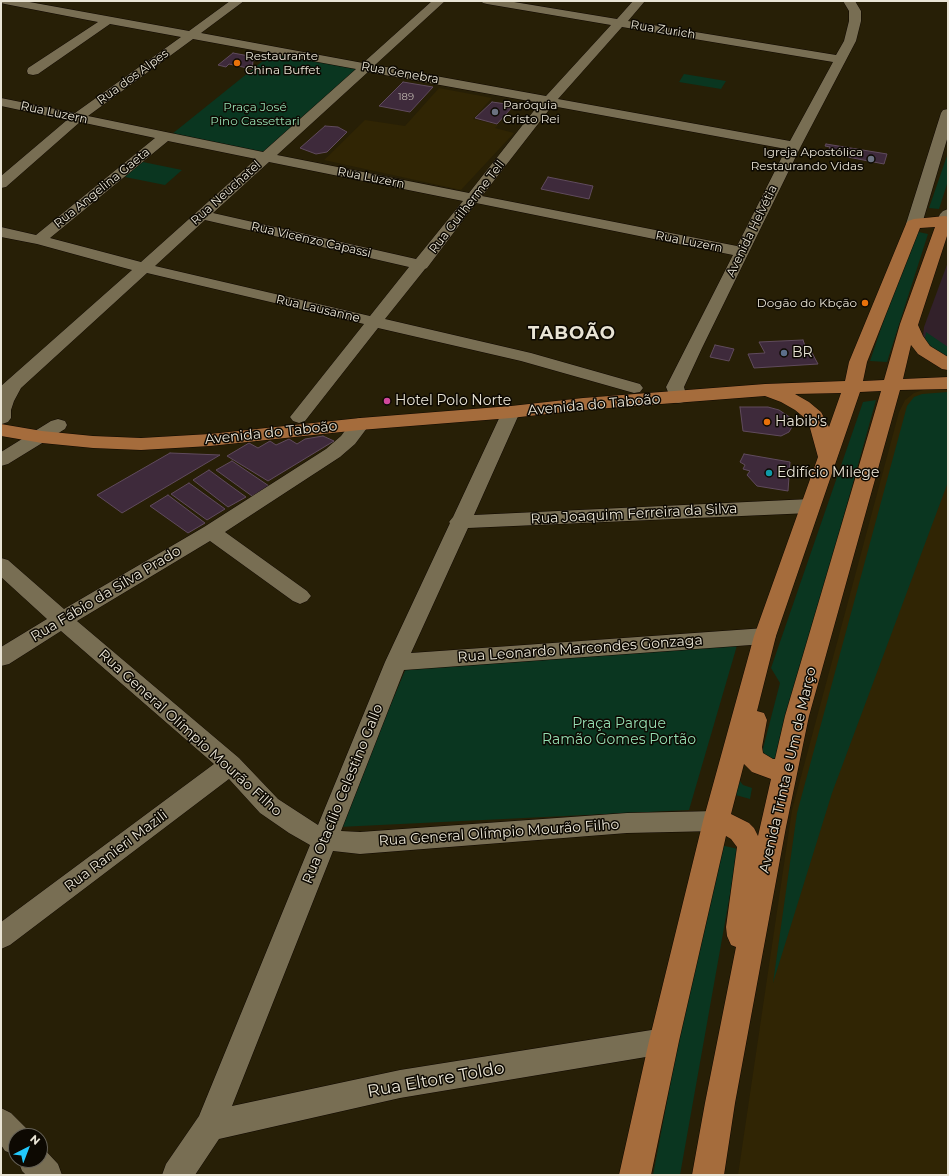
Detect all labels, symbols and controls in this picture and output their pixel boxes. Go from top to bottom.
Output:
street label: Rua Zurich [630,18,696,42]
street label: Rua dos Alpes [95,46,171,108]
place label: Restaurante China Buffet [245,49,320,77]
marker: Restaurante China Buffet [232,58,242,68]
street label: Rua Genebra [360,59,440,87]
house number: 189 [398,91,414,103]
place label: Paróquia Cristo Rei [503,98,560,126]
street label: Rua Luzern [19,99,89,127]
park label: Praça José Pino Cassettari [210,100,300,128]
marker: Paróquia Cristo Rei [490,107,500,117]
street label: Rua Angelina Gaeta [51,145,153,231]
place label: Igreja Apostólica Restaurando Vidas [751,145,863,173]
marker: Igreja Apostólica Restaurando Vidas [866,154,876,164]
street label: Rua Neuchatel [188,158,264,228]
street label: Rua Guilherme Tell [426,158,508,256]
street label: Rua Luzern [336,164,406,192]
street label: Avenida Helvétia [723,183,781,279]
street label: Rua Vicenzo Capassi [250,219,372,261]
street label: Rua Luzern [654,228,724,256]
street label: Rua Lausanne [275,292,361,326]
place label: Dogão do Kbção [757,296,857,310]
marker: Dogão do Kbção [860,298,870,308]
district label: TABOÃO [528,323,616,345]
place label: BR [792,345,813,361]
marker: BR [779,348,789,358]
street label: Avenida do Taboão [527,391,661,419]
place label: Hotel Polo Norte [395,393,511,409]
marker: Hotel Polo Norte [382,396,392,406]
place label: Habib's [775,414,827,430]
marker: Habib's [762,417,772,427]
street label: Avenida do Taboão [204,418,338,448]
place label: Edifício Milege [777,465,879,481]
marker: Edifício Milege [764,468,774,478]
street label: Rua Joaquim Ferreira da Silva [530,500,738,528]
street label: Rua Fábio da Silva Prado [28,542,184,646]
street label: Rua Leonardo Marcondes Gonzaga [457,632,703,666]
street label: Rua General Olímpio Mourão Filho [95,646,285,820]
street label: Avenida Trinta e Um de Março [756,665,820,875]
street label: Rua Otacílio Celestino Gallo [299,702,387,886]
park label: Praça Parque Ramão Gomes Portão [542,716,696,748]
street label: Rua Ranieri Mazili [61,807,171,895]
street label: Rua General Olímpio Mourão Filho [378,816,620,850]
street label: Rua Eltore Toldo [366,1058,506,1102]
north arrow [8,1128,48,1168]
text: N [27,1132,43,1148]

